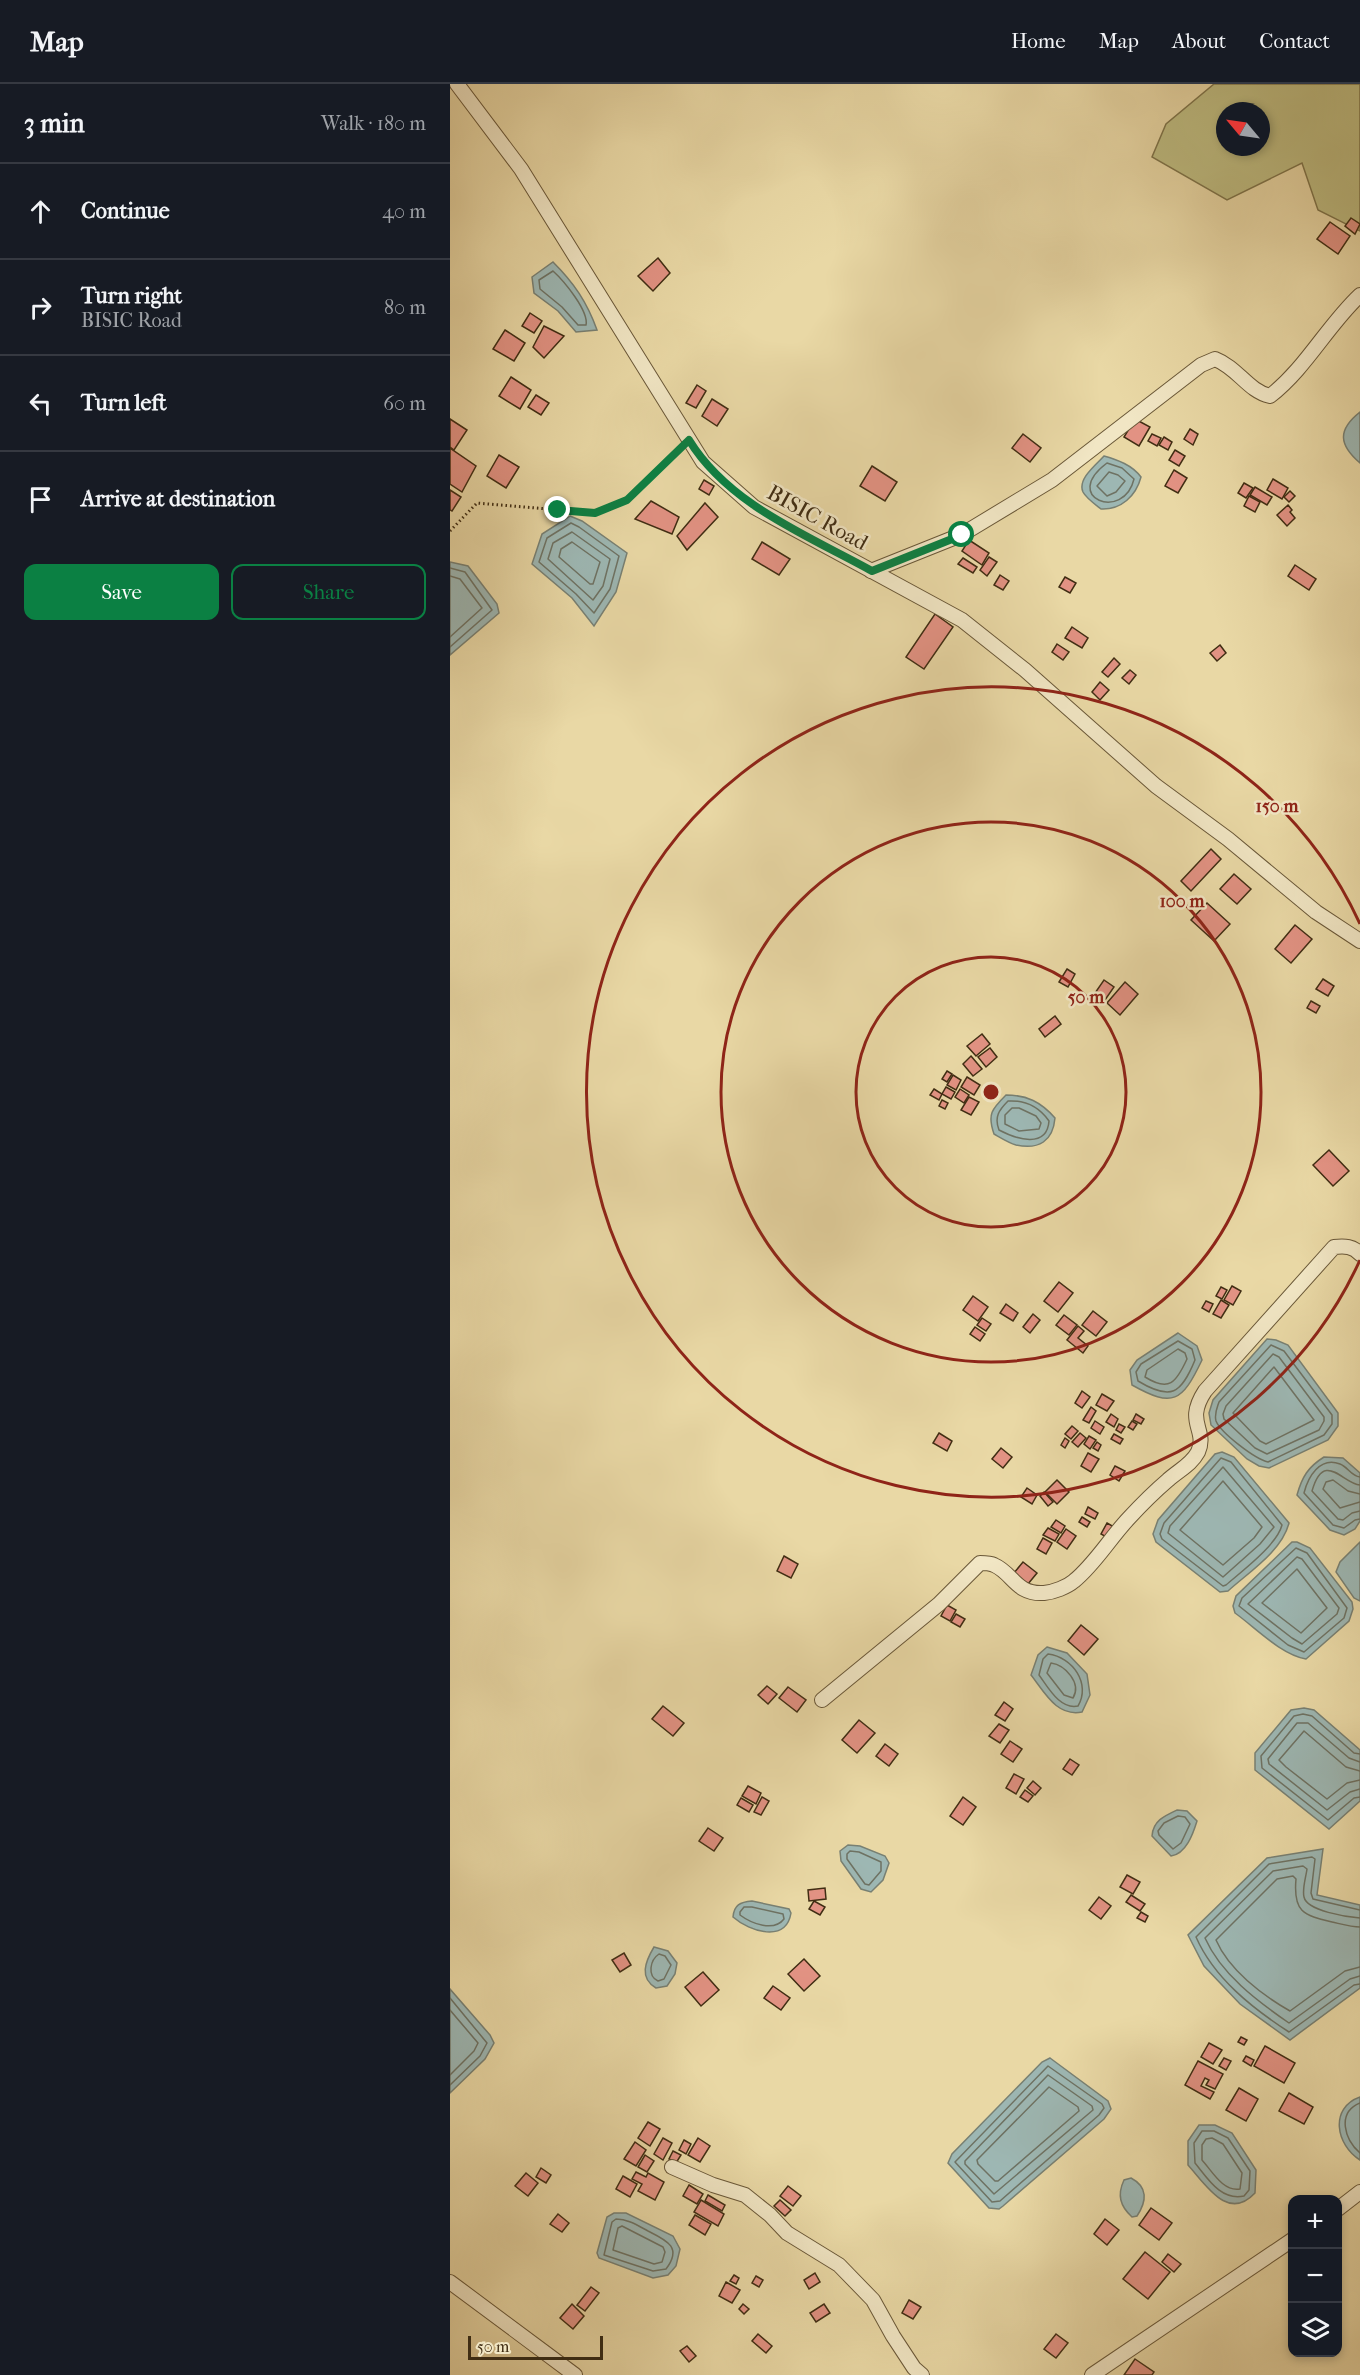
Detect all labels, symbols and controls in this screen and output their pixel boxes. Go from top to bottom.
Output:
text: Map [30,25,84,58]
text: Home [1011,29,1066,53]
text: Map [1099,29,1139,53]
text: About [1172,29,1226,53]
text: Contact [1259,29,1330,53]
north arrow [1216,102,1270,156]
text: 3 min [24,108,85,139]
text: Walk · 180 m [321,112,426,135]
icon: ahead [24,195,57,228]
text: Continue [81,198,170,224]
text: 40 m [382,200,426,223]
text: Turn right [81,283,182,309]
icon: right [24,291,57,324]
text: 80 m [384,296,426,319]
text: BISIC Road [81,309,182,332]
icon: left [24,387,57,420]
text: Turn left [81,390,167,416]
text: 60 m [383,392,426,415]
street label: BISIC Road [763,480,873,557]
icon: arrive [24,483,57,516]
text: Arrive at destination [81,486,275,512]
route end [544,496,570,522]
route start [948,521,974,547]
button: Save [24,564,219,620]
button: Share [231,564,426,620]
text: 150 m [1256,796,1299,817]
text: 100 m [1159,891,1206,912]
text: 50 m [1068,987,1105,1008]
centre of rings [981,1082,1001,1102]
map controls [1288,2195,1342,2357]
button: + [1288,2195,1342,2249]
button: − [1288,2249,1342,2303]
button: layers [1288,2303,1342,2357]
scale bar [468,2333,603,2360]
text: 50 m [477,2337,509,2356]

